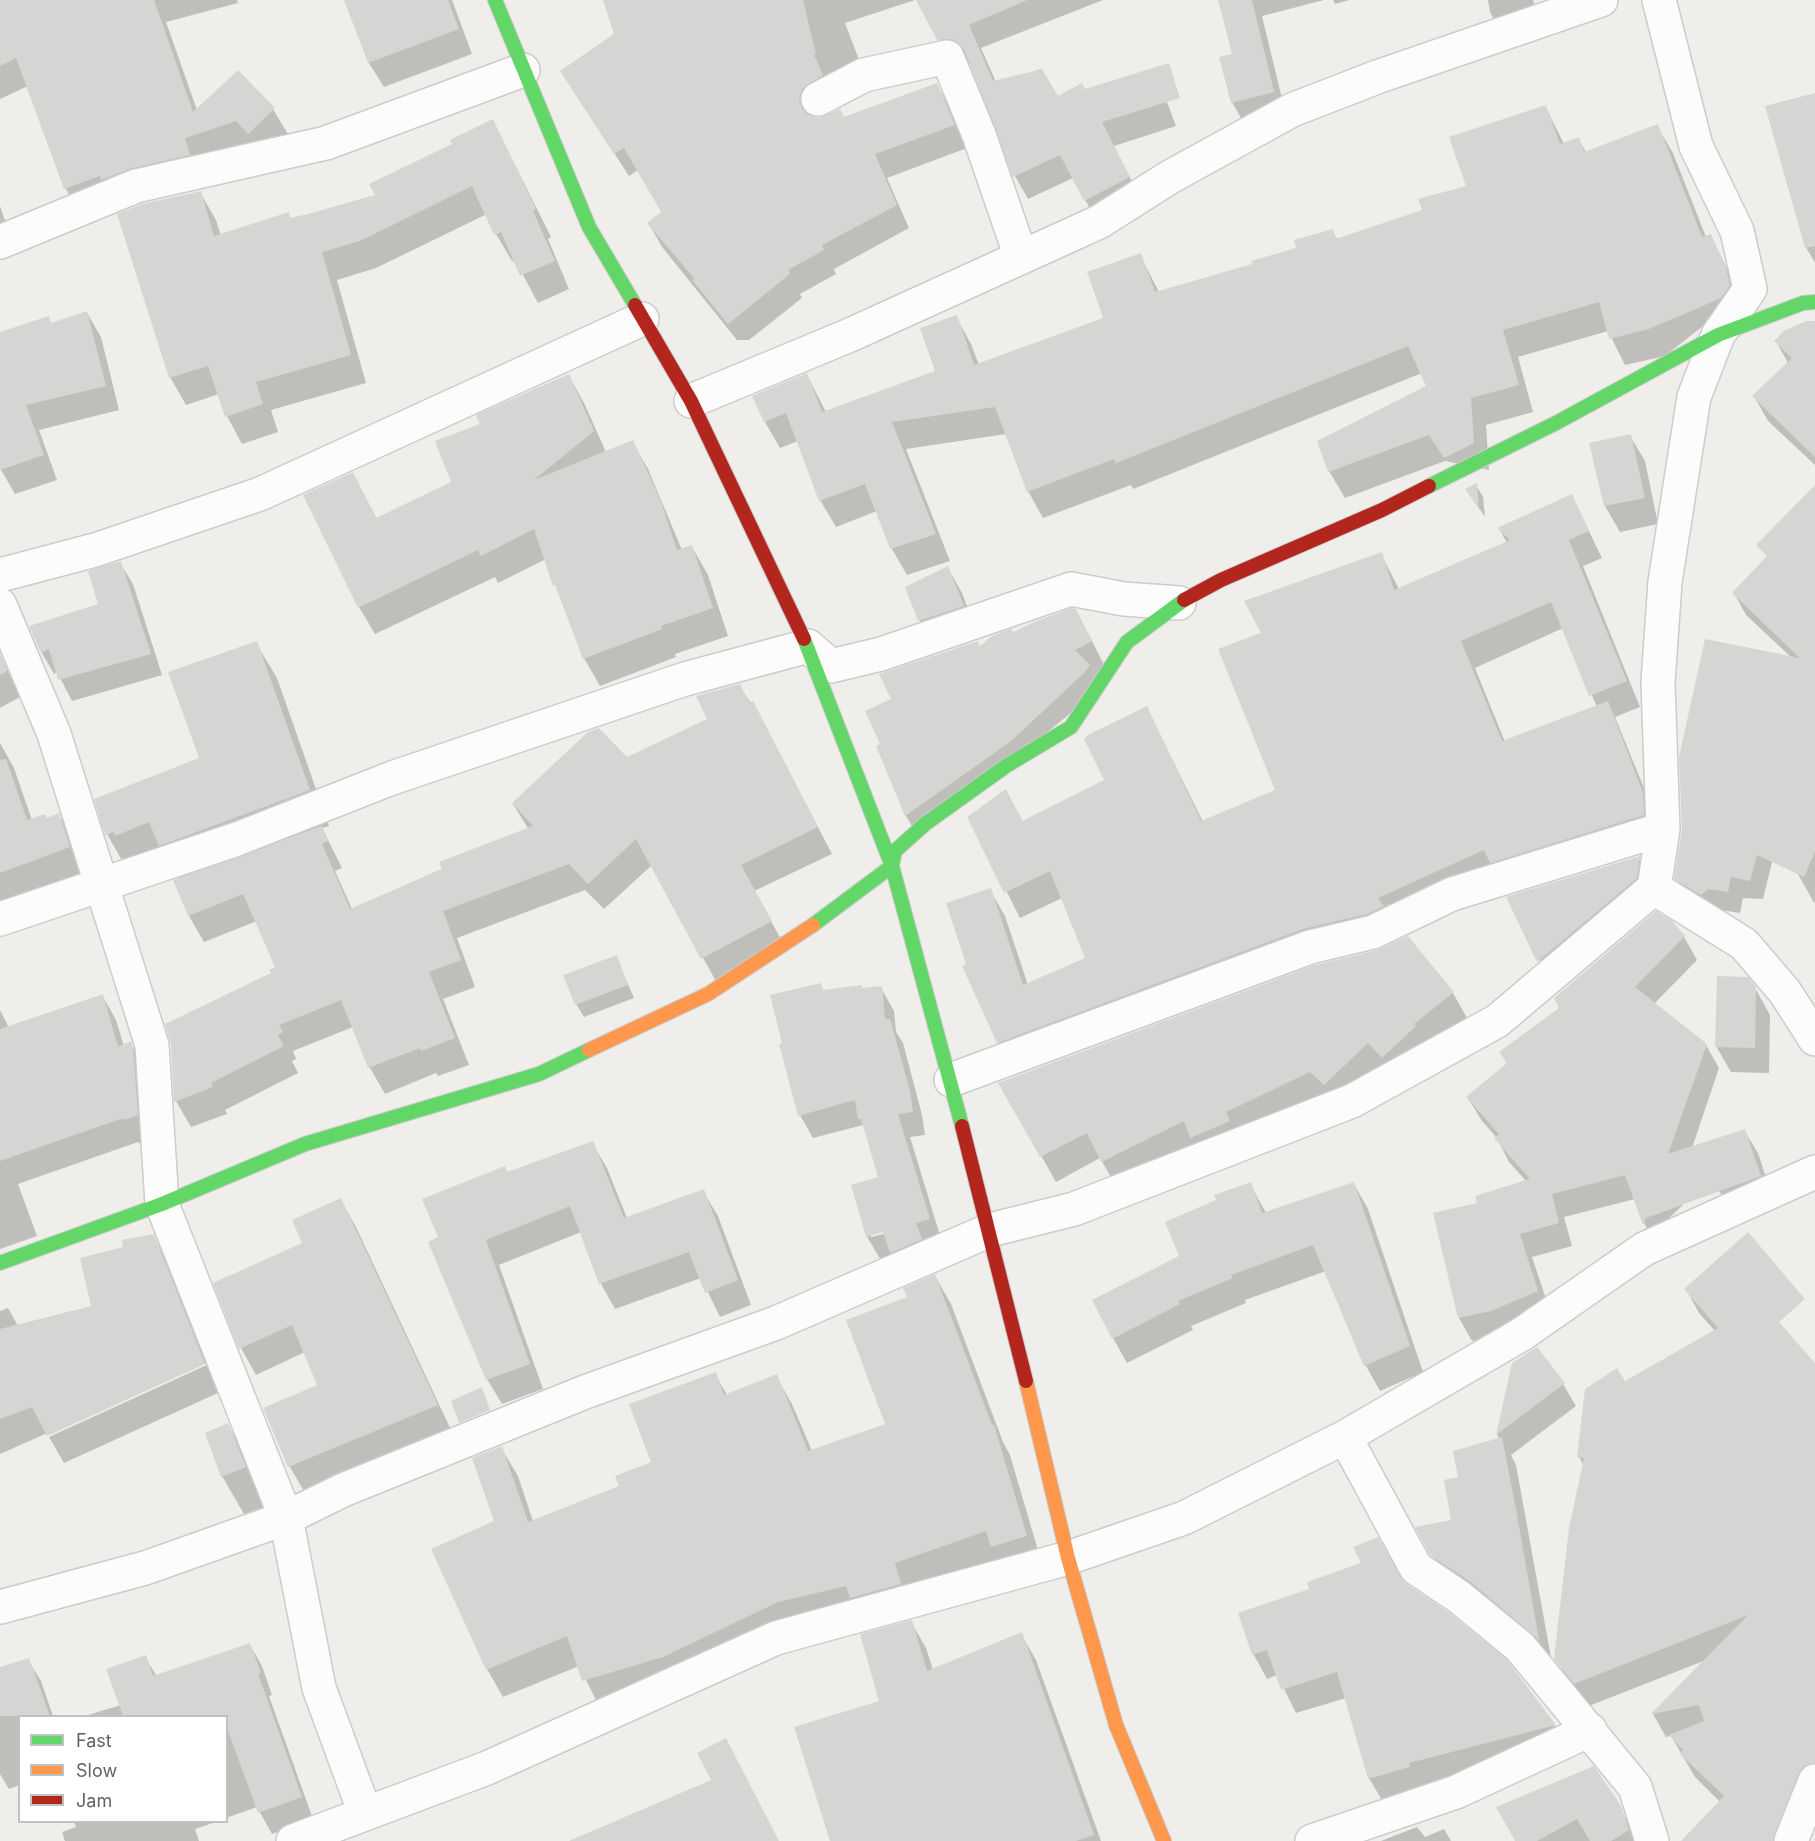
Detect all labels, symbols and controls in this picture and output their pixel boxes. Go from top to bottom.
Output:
legend [18,1715,228,1823]
text: Fast [76,1730,112,1751]
text: Slow [76,1760,117,1781]
text: Jam [76,1790,112,1811]

